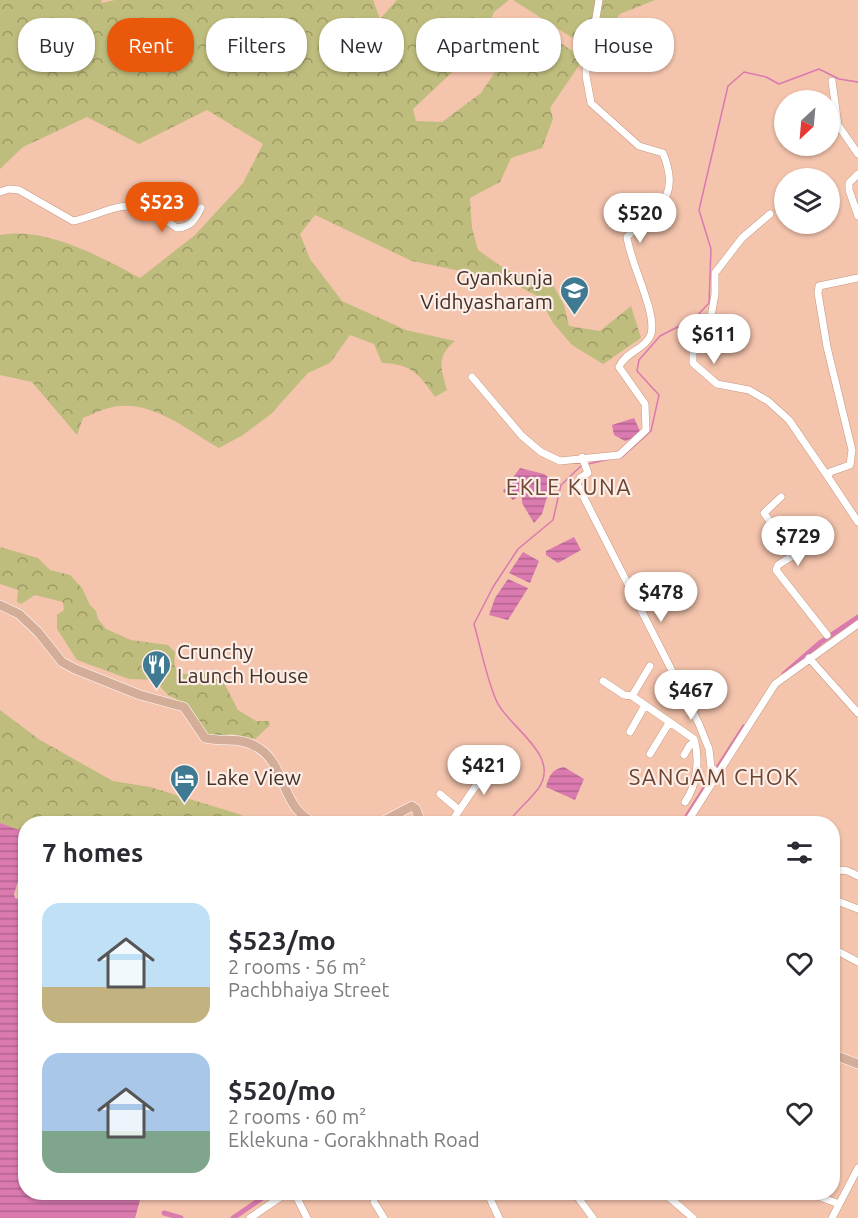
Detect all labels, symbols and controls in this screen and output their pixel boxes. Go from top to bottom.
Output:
chip: Buy [18,18,95,72]
chip: Rent [107,18,194,72]
chip: Filters [206,18,307,72]
chip: New [319,18,404,72]
chip: Apartment [416,18,561,72]
chip: House [573,18,674,72]
north arrow [774,90,840,156]
map controls [774,90,840,234]
button: layers [774,168,840,234]
pin: $523 [126,182,198,233]
text: $523 [139,190,185,213]
pin: $520 [604,193,676,244]
text: $520 [617,201,663,224]
place label: Gyankunja Vidhyasharam [420,265,553,313]
school or university icon: Gyankunja Vidhyasharam [558,274,590,316]
pin: $611 [678,314,750,365]
text: $611 [691,322,737,345]
district label: EKLE KUNA [506,474,632,499]
pin: $729 [762,516,834,567]
text: $729 [775,524,821,547]
pin: $478 [625,572,697,623]
text: $478 [638,580,684,603]
place label: Crunchy Launch House [177,639,309,687]
restaurant icon: Crunchy Launch House [140,648,172,690]
pin: $467 [655,670,727,721]
text: $467 [668,678,714,701]
pin: $421 [448,745,520,796]
text: $421 [461,753,507,776]
hotel icon: Lake View [169,762,201,804]
district label: SANGAM CHOK [629,764,799,789]
place label: Lake View [206,765,301,789]
icon: filters [783,836,816,869]
text: 7 homes [42,838,143,867]
text: $523/mo [228,926,336,955]
icon: home [90,927,162,999]
icon: heart [783,947,816,980]
text: 2 rooms · 56 m² [228,955,366,978]
text: Pachbhaiya Street [228,978,389,1001]
text: $520/mo [228,1076,336,1105]
icon: home [90,1077,162,1149]
icon: heart [783,1097,816,1130]
text: 2 rooms · 60 m² [228,1105,366,1128]
text: Eklekuna - Gorakhnath Road [228,1128,480,1151]

